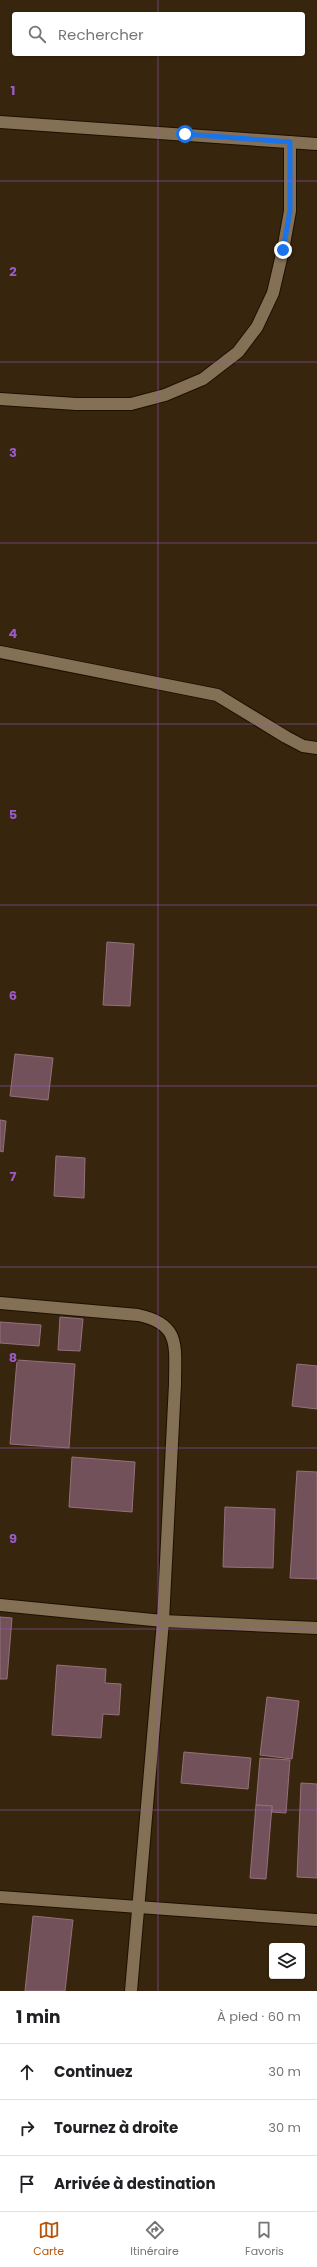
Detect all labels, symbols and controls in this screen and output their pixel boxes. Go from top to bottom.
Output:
search box [12,12,305,56]
icon: search [26,23,48,45]
text: Rechercher [58,24,144,45]
text: 1 [11,81,15,100]
route start [176,125,194,143]
route end [274,241,292,259]
text: 2 [9,262,17,281]
text: 3 [9,443,17,462]
text: 4 [9,624,18,643]
text: 5 [9,805,17,824]
text: 6 [9,986,17,1005]
text: 7 [10,1167,17,1186]
text: 8 [9,1348,17,1367]
text: 9 [9,1529,17,1548]
map controls [269,1943,305,1979]
button: layers [269,1943,305,1979]
text: 1 min [16,2005,60,2029]
text: À pied · 60 m [217,2007,301,2026]
icon: ahead [16,2061,38,2083]
text: Continuez [54,2061,133,2082]
text: 30 m [268,2062,301,2081]
icon: right [16,2117,38,2139]
text: Tournez à droite [54,2117,178,2138]
text: 30 m [268,2118,301,2137]
icon: arrive [16,2173,38,2195]
text: Arrivée à destination [54,2173,216,2194]
tab: Carte [33,2219,64,2260]
tab: Itinéraire [130,2219,179,2260]
tab: Favoris [245,2219,284,2260]

